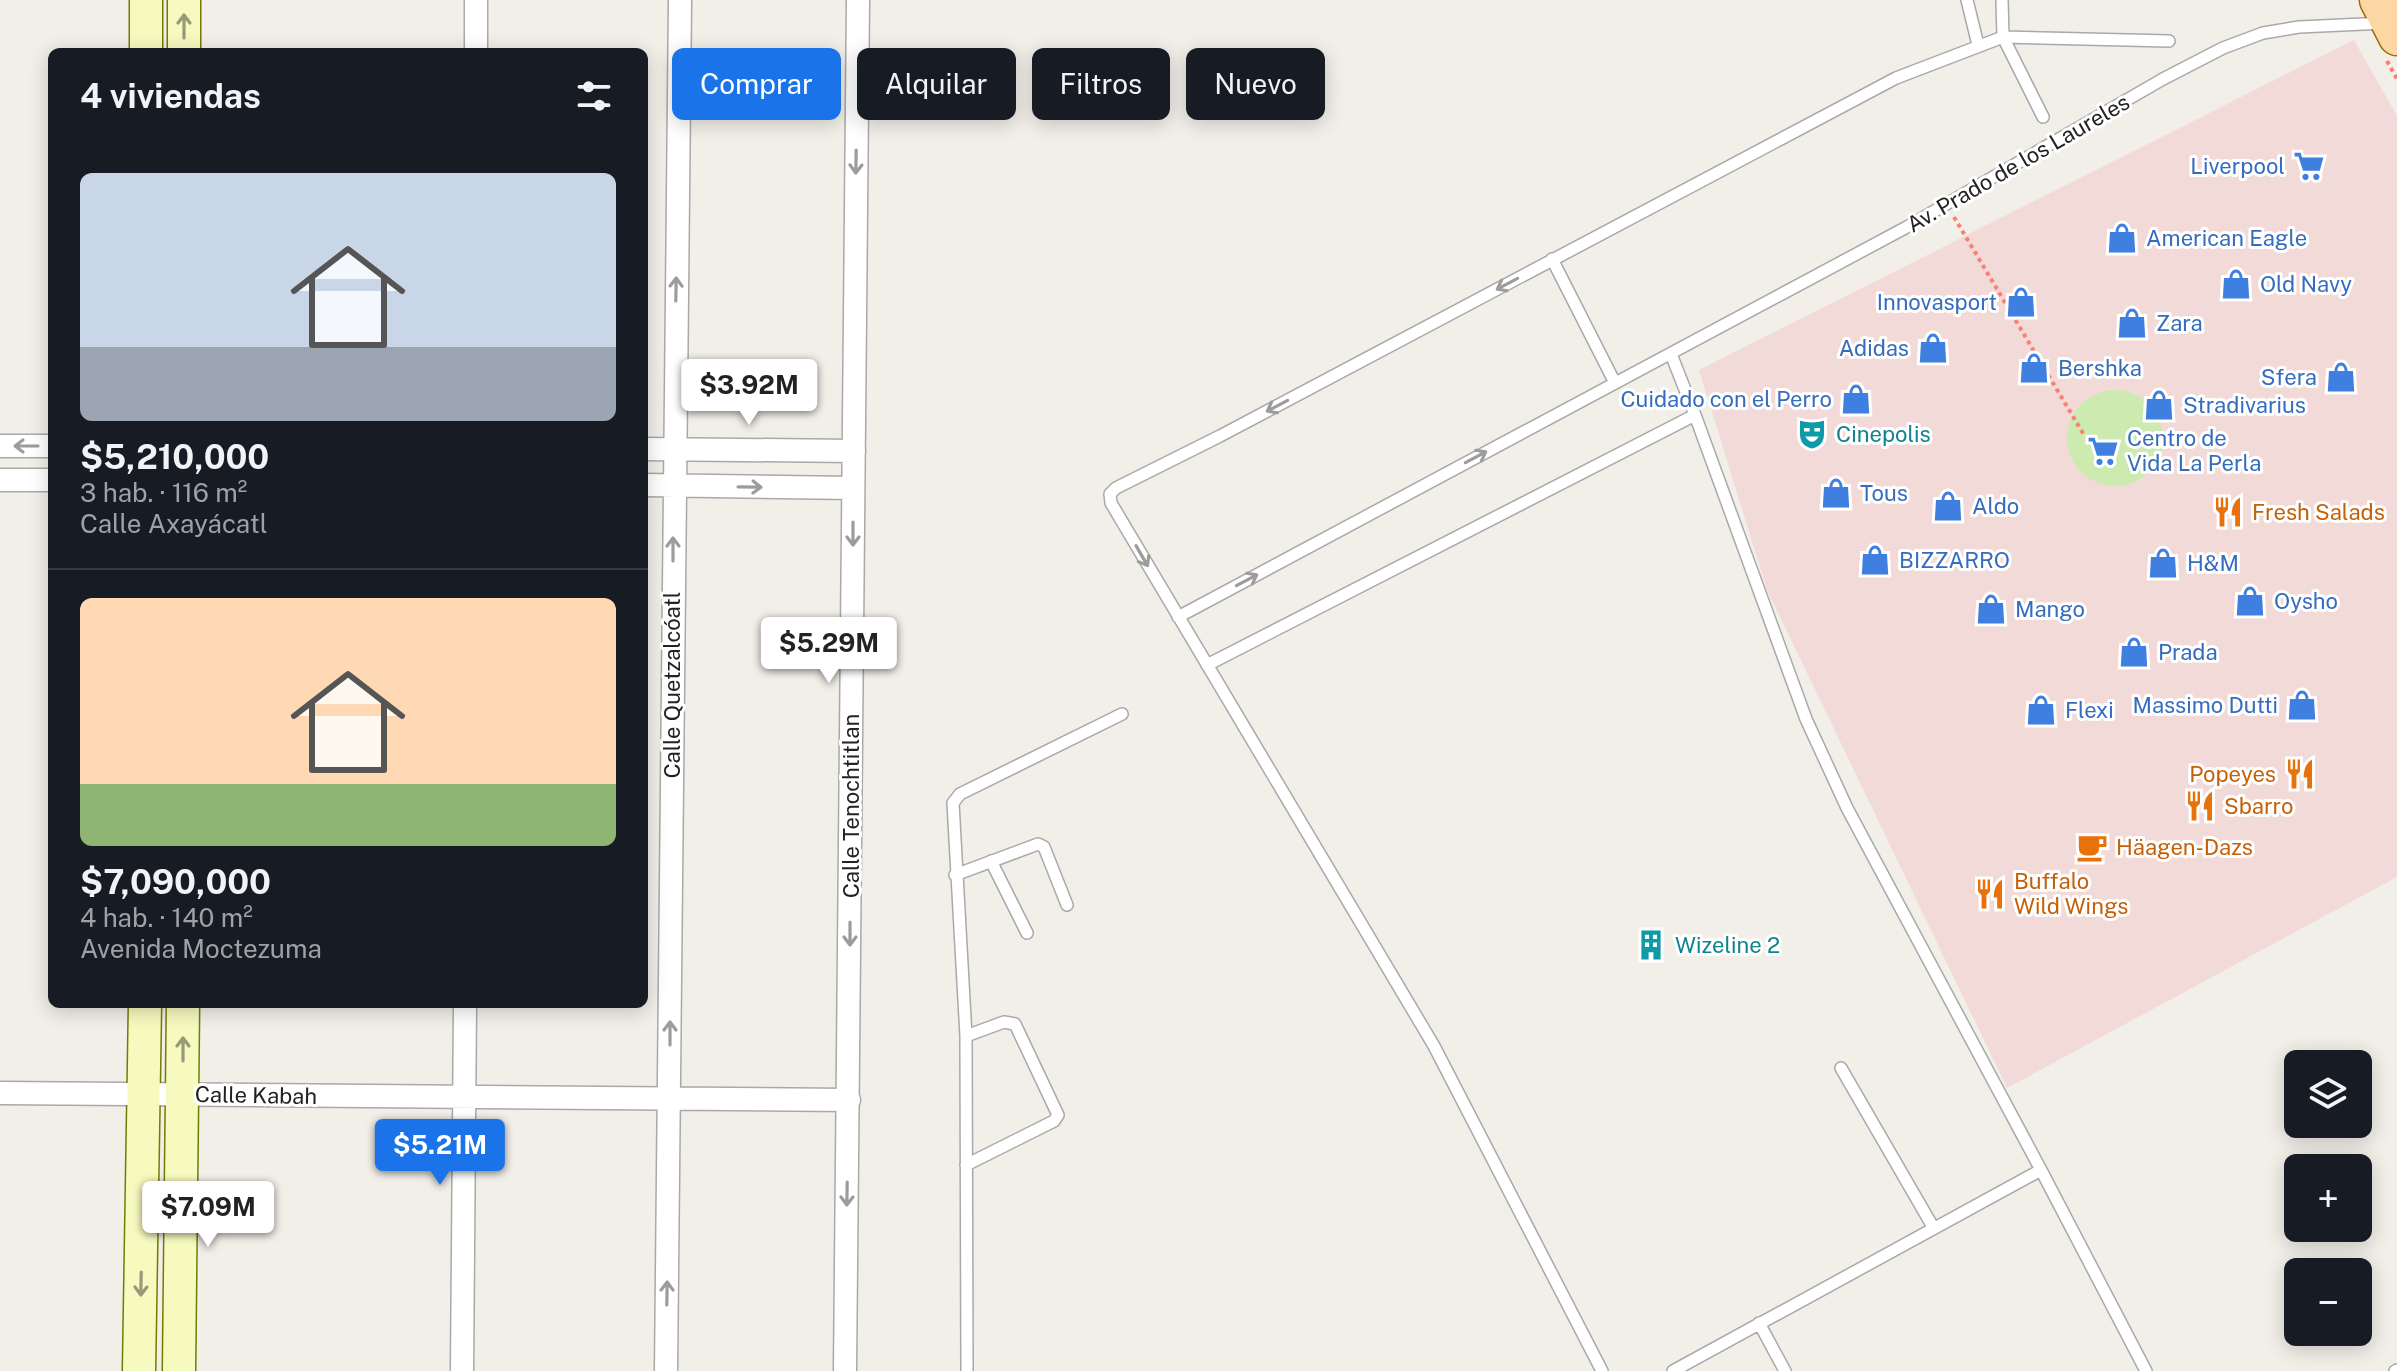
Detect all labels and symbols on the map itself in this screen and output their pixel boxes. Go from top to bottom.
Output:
one-way arrow [176,13,192,40]
street label: Av. Prado de los Laureles [1902,89,2134,237]
one-way arrow [849,148,864,175]
supermarket icon: Liverpool [2292,149,2326,183]
place label: Liverpool [2190,153,2285,179]
shop icon: American Eagle [2105,221,2139,255]
place label: American Eagle [2146,225,2307,251]
shop icon: Old Navy [2219,267,2253,301]
place label: Old Navy [2260,271,2352,297]
one-way arrow [668,276,684,303]
one-way arrow [1495,276,1519,292]
shop icon: Innovasport [2004,285,2038,319]
place label: Innovasport [1877,289,1997,315]
shop icon: Zara [2115,306,2149,340]
place label: Zara [2156,310,2203,336]
shop icon: Adidas [1916,331,1950,365]
place label: Adidas [1839,335,1909,361]
shop icon: Bershka [2017,351,2051,385]
place label: Bershka [2058,355,2142,381]
pin: $3.92M [684,359,814,427]
shop icon: Sfera [2324,360,2358,394]
place label: Sfera [2261,364,2317,390]
shop icon: Cuidado con el Perro [1839,382,1873,416]
place label: Cuidado con el Perro [1620,386,1832,412]
shop icon: Stradivarius [2142,388,2176,422]
place label: Stradivarius [2183,392,2306,418]
one-way arrow [1266,398,1289,414]
theatre icon: Cinepolis [1795,417,1829,451]
place label: Cinepolis [1836,421,1931,447]
place label: Centro de Vida La Perla [2127,425,2261,476]
supermarket icon: Centro de Vida La Perla [2086,434,2120,468]
one-way arrow [13,438,40,454]
one-way arrow [1464,449,1487,465]
shop icon: Tous [1819,476,1853,510]
one-way arrow [736,479,763,494]
place label: Tous [1860,480,1908,506]
shop icon: Aldo [1931,489,1965,523]
place label: Aldo [1972,493,2019,519]
restaurant icon: Fresh Salads [2211,495,2245,529]
place label: Fresh Salads [2252,499,2385,525]
one-way arrow [845,520,861,547]
one-way arrow [665,536,681,563]
shop icon: BIZZARRO [1858,543,1892,577]
one-way arrow [1135,544,1151,567]
shop icon: H&M [2146,546,2180,580]
place label: BIZZARRO [1899,547,2010,573]
place label: H&M [2187,550,2239,576]
one-way arrow [1234,571,1258,587]
shop icon: Oysho [2233,584,2267,618]
place label: Oysho [2274,588,2338,614]
street label: Calle Quetzalcóatl [659,591,685,779]
shop icon: Mango [1974,592,2008,626]
place label: Mango [2015,596,2085,622]
pin: $5.29M [764,617,894,685]
shop icon: Prada [2117,635,2151,669]
place label: Prada [2158,639,2218,665]
shop icon: Massimo Dutti [2285,688,2319,722]
place label: Massimo Dutti [2133,692,2278,718]
shop icon: Flexi [2024,693,2058,727]
place label: Flexi [2065,697,2114,723]
street label: Calle Tenochtitlan [838,714,864,898]
restaurant icon: Popeyes [2283,757,2317,791]
place label: Popeyes [2189,761,2276,787]
restaurant icon: Sbarro [2183,789,2217,823]
place label: Sbarro [2224,793,2293,819]
cafe icon: Häagen-Dazs [2075,830,2109,864]
place label: Häagen-Dazs [2116,834,2253,860]
place label: Buffalo Wild Wings [2014,868,2128,919]
restaurant icon: Buffalo Wild Wings [1973,877,2007,911]
one-way arrow [842,920,858,947]
building icon: Wizeline 2 [1634,928,1668,962]
place label: Wizeline 2 [1675,932,1780,958]
one-way arrow [662,1020,678,1047]
one-way arrow [175,1036,191,1063]
street label: Calle Kabah [195,1081,317,1109]
pin: $5.21M [375,1119,505,1187]
one-way arrow [840,1180,855,1207]
pin: $7.09M [143,1181,273,1249]
one-way arrow [133,1270,149,1297]
one-way arrow [659,1280,675,1307]

